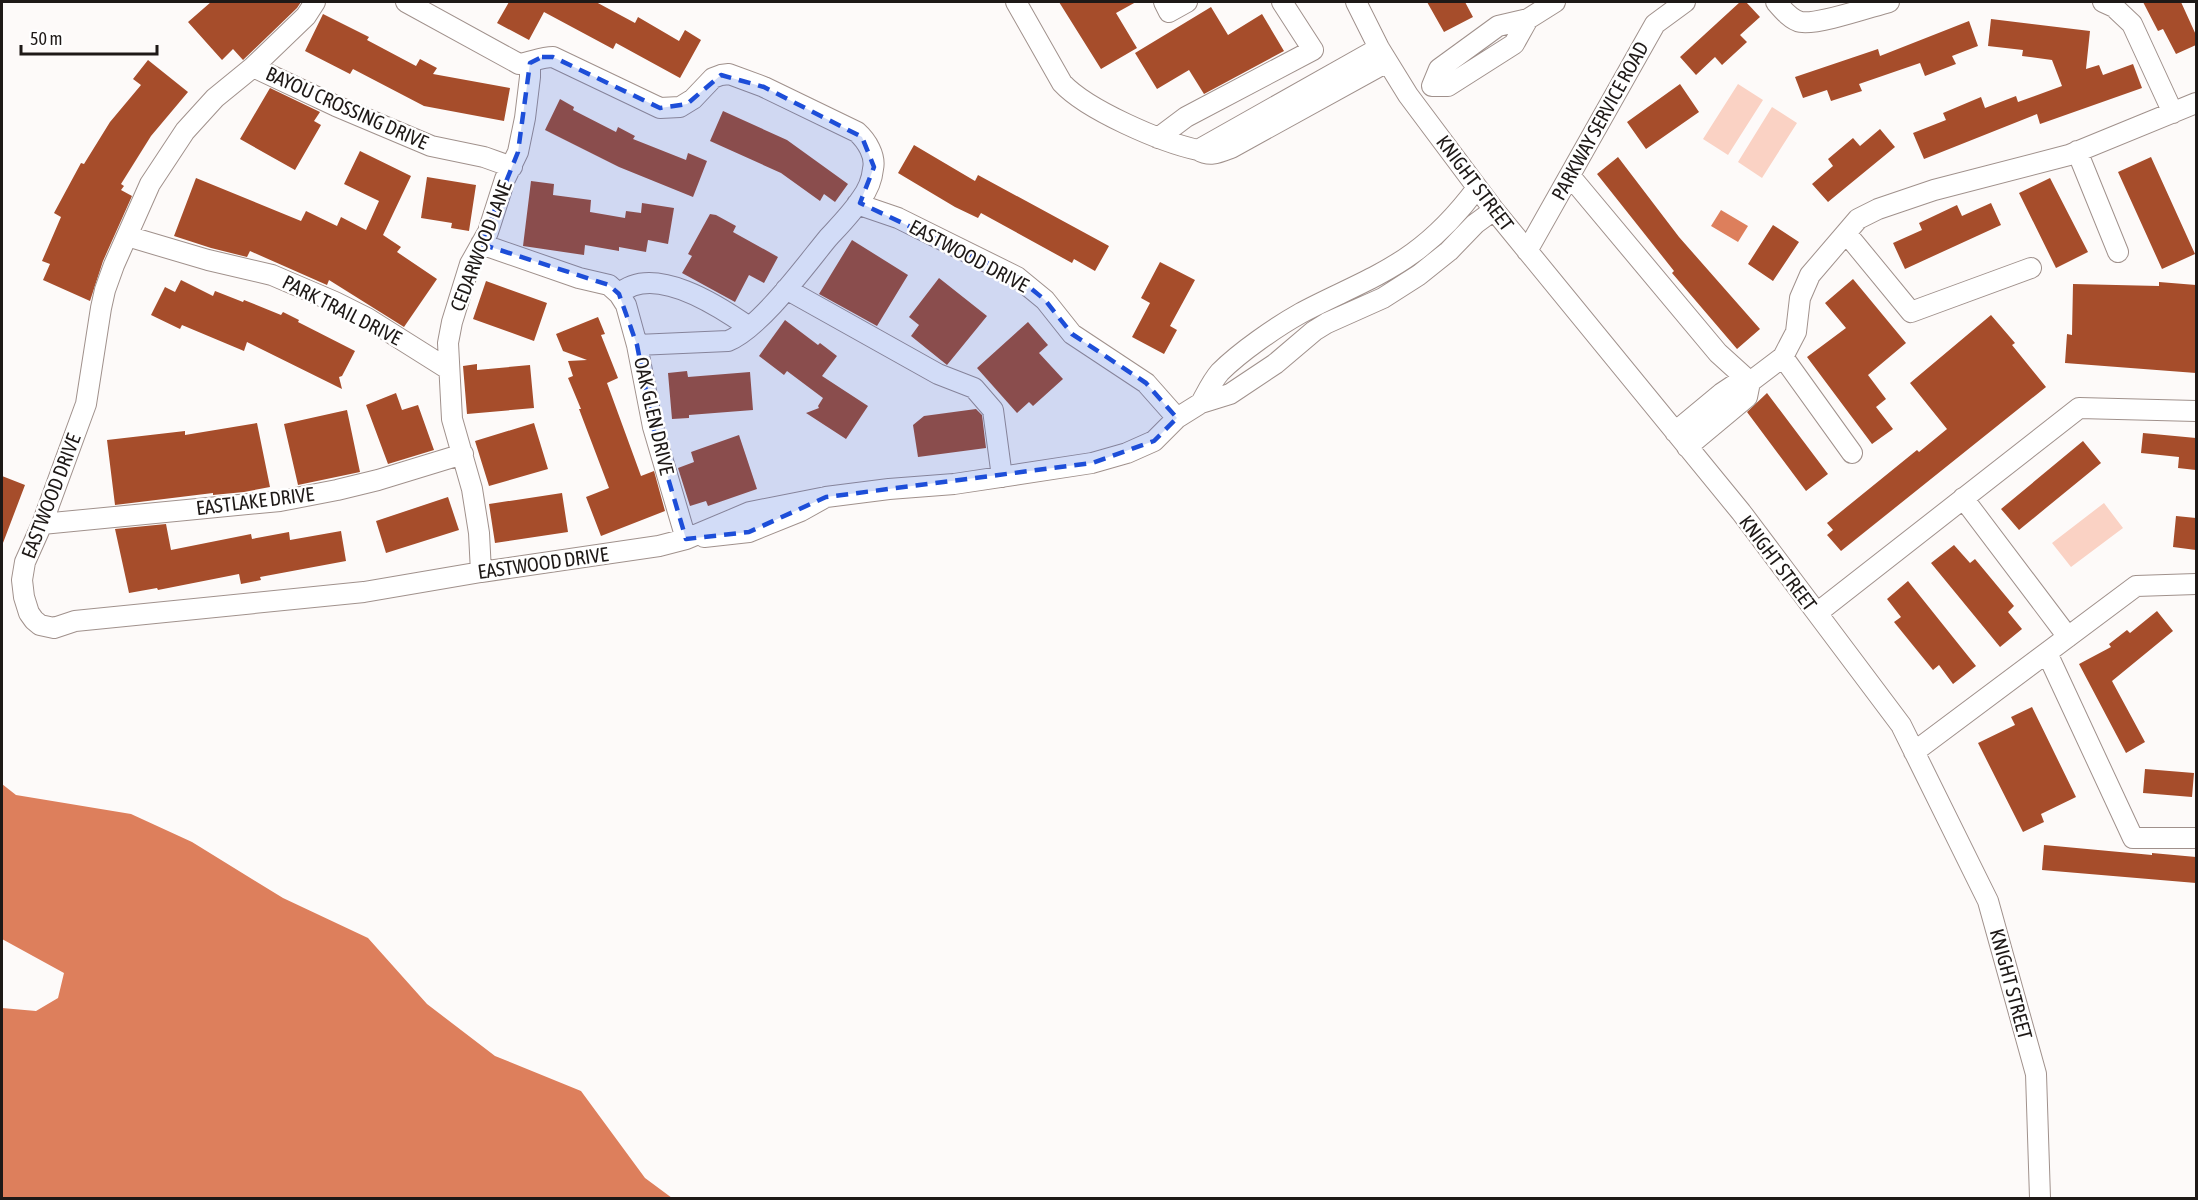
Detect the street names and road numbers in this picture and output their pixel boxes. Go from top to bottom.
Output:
street label: PARKWAY SERVICE ROAD [1546,38,1653,204]
street label: BAYOU CROSSING DRIVE [263,61,432,154]
street label: KNIGHT STREET [1432,130,1519,235]
street label: CEDARWOOD LANE [445,177,516,314]
street label: EASTWOOD DRIVE [906,214,1033,297]
street label: PARK TRAIL DRIVE [279,270,406,350]
street label: OAK GLEN DRIVE [630,355,679,477]
street label: EASTWOOD DRIVE [16,430,85,561]
street label: EASTLAKE DRIVE [195,482,316,519]
street label: KNIGHT STREET [1735,510,1822,615]
street label: EASTWOOD DRIVE [476,542,610,583]
street label: KNIGHT STREET [1986,926,2037,1042]

